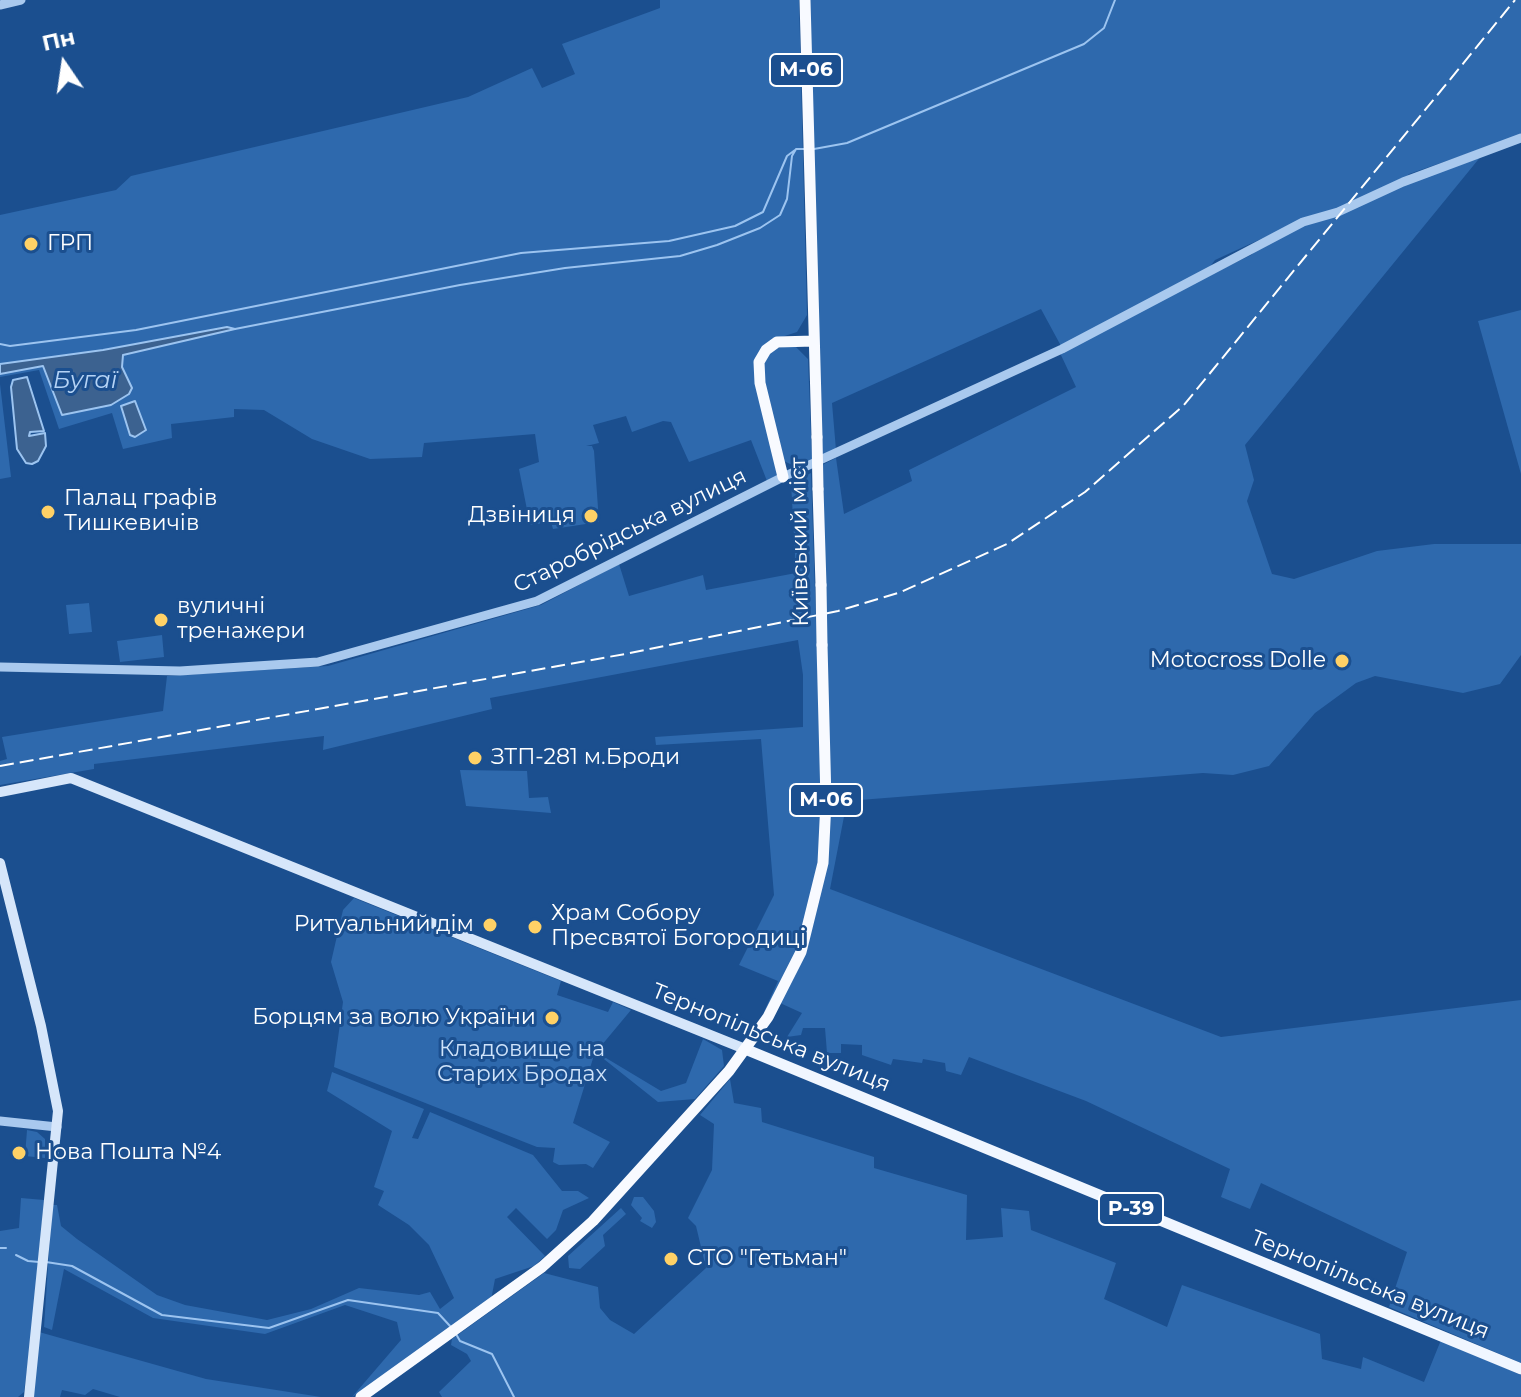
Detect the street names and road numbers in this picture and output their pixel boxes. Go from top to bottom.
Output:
road number: М-06 [770,54,842,86]
street label: Київський міст [785,457,815,627]
street label: Старобрідська вулиця [509,463,751,599]
road number: М-06 [790,784,862,816]
street label: Тернопільська вулиця [648,978,894,1098]
road number: Р-39 [1099,1193,1163,1225]
street label: Тернопільська вулиця [1247,1225,1493,1345]

